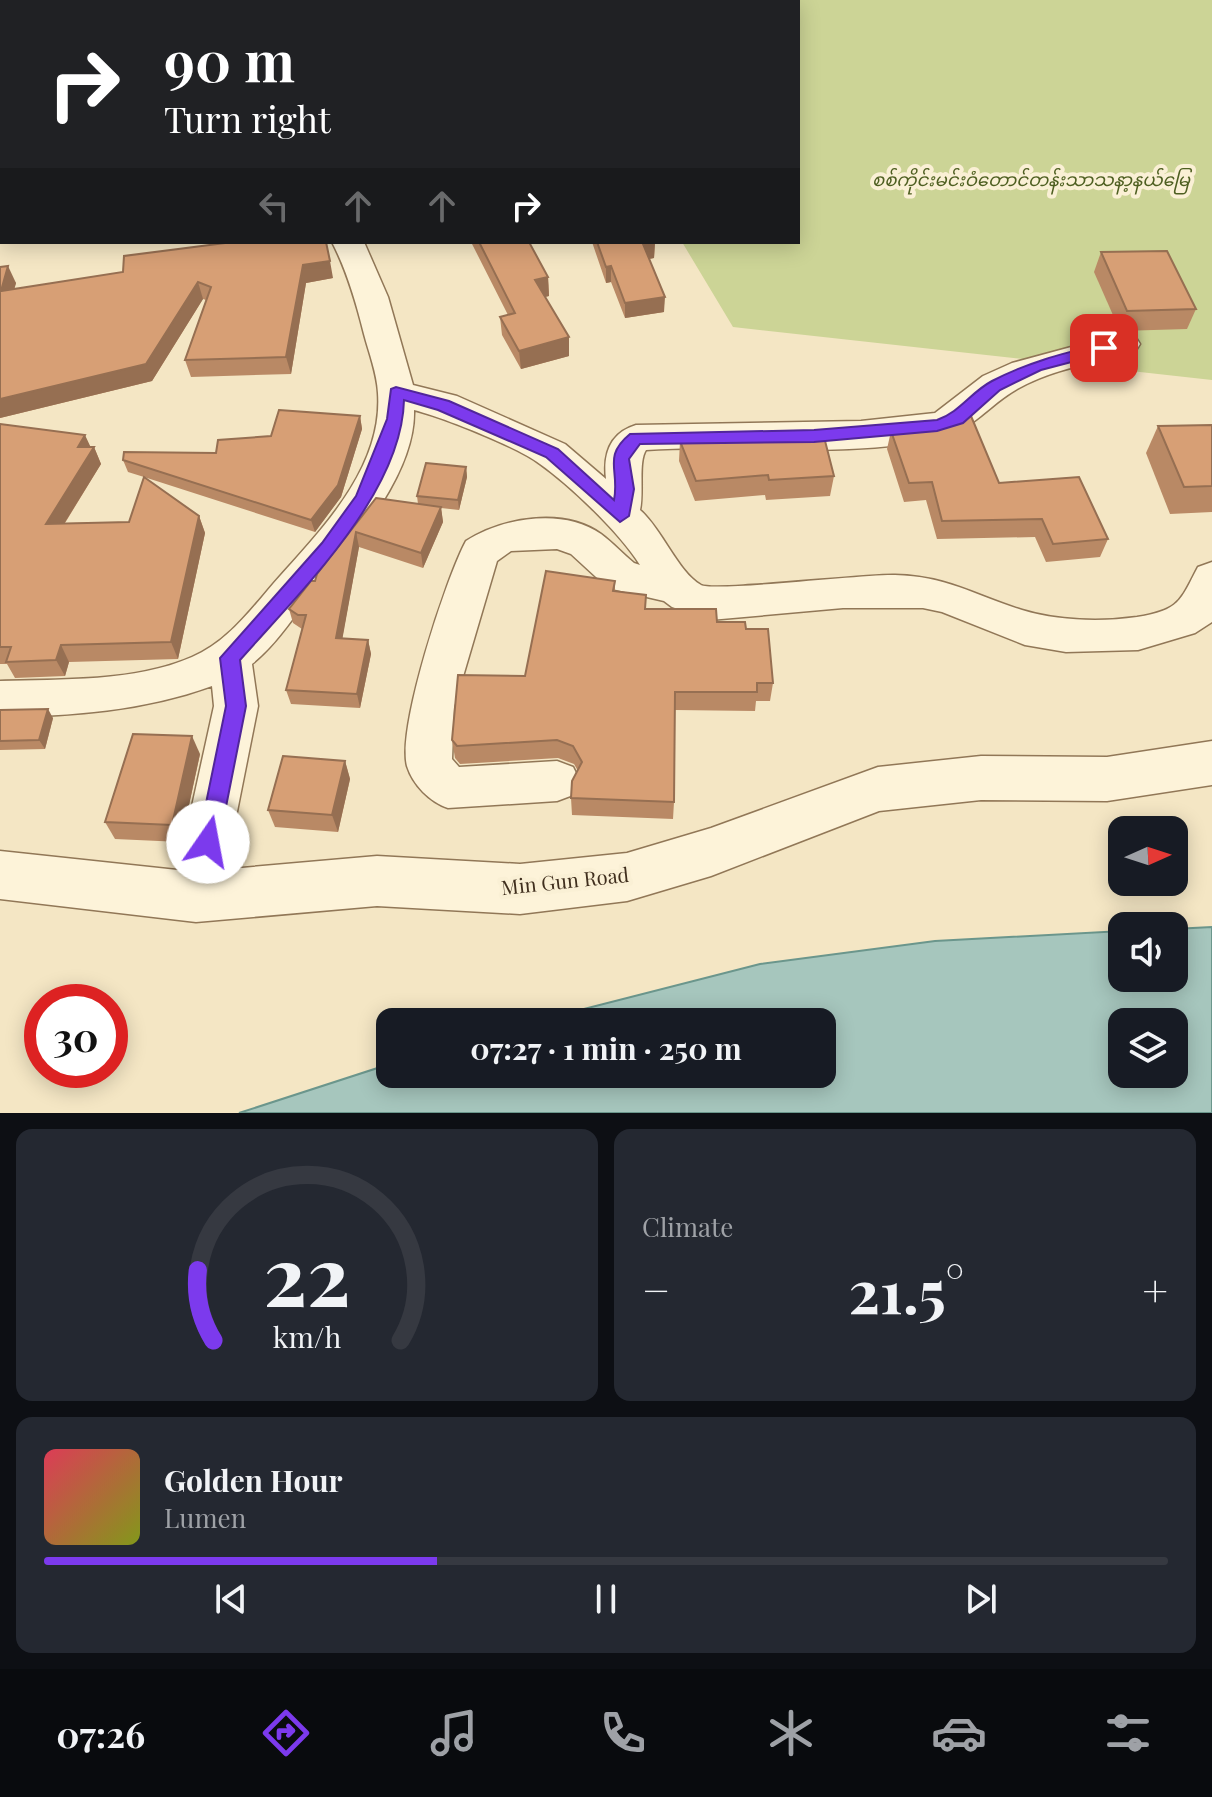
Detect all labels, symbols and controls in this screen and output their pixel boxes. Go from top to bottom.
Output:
text: 90 m [164,22,295,97]
icon: right [32,32,136,136]
text: Turn right [164,94,331,142]
park label: စစ်ကိုင်းမင်းဝံတောင်တန်းသာသနာ့နယ်မြေ [872,167,1193,195]
icon: left [252,184,296,228]
icon: ahead [336,184,380,228]
icon: ahead [420,184,464,228]
icon: right [504,184,548,228]
pin [1070,314,1138,382]
icon: arrive [1082,326,1126,370]
position arrow [166,800,250,884]
north arrow [1108,816,1188,896]
map controls [1108,816,1188,1088]
street label: Min Gun Road [500,860,631,900]
button: sound [1108,912,1188,992]
speed limit sign: 30 [24,984,128,1088]
button: layers [1108,1008,1188,1088]
text: 07:27 · 1 min · 250 m [470,1028,742,1068]
text: Climate [642,1209,733,1244]
text: 22 [263,1217,351,1328]
text: 21.5° [848,1249,964,1329]
text: − [642,1259,670,1318]
text: + [1142,1259,1168,1318]
text: km/h [273,1317,341,1355]
text: Golden Hour [164,1460,343,1500]
text: Lumen [164,1500,246,1535]
icon: previous [209,1577,253,1621]
icon: pause [584,1577,628,1621]
icon: next [959,1577,1003,1621]
icon: directions [258,1705,314,1761]
icon: music [426,1705,482,1761]
icon: phone [595,1705,651,1761]
icon: climate [763,1705,819,1761]
icon: car [931,1705,987,1761]
icon: filters [1100,1705,1156,1761]
text: 07:26 [56,1709,145,1757]

